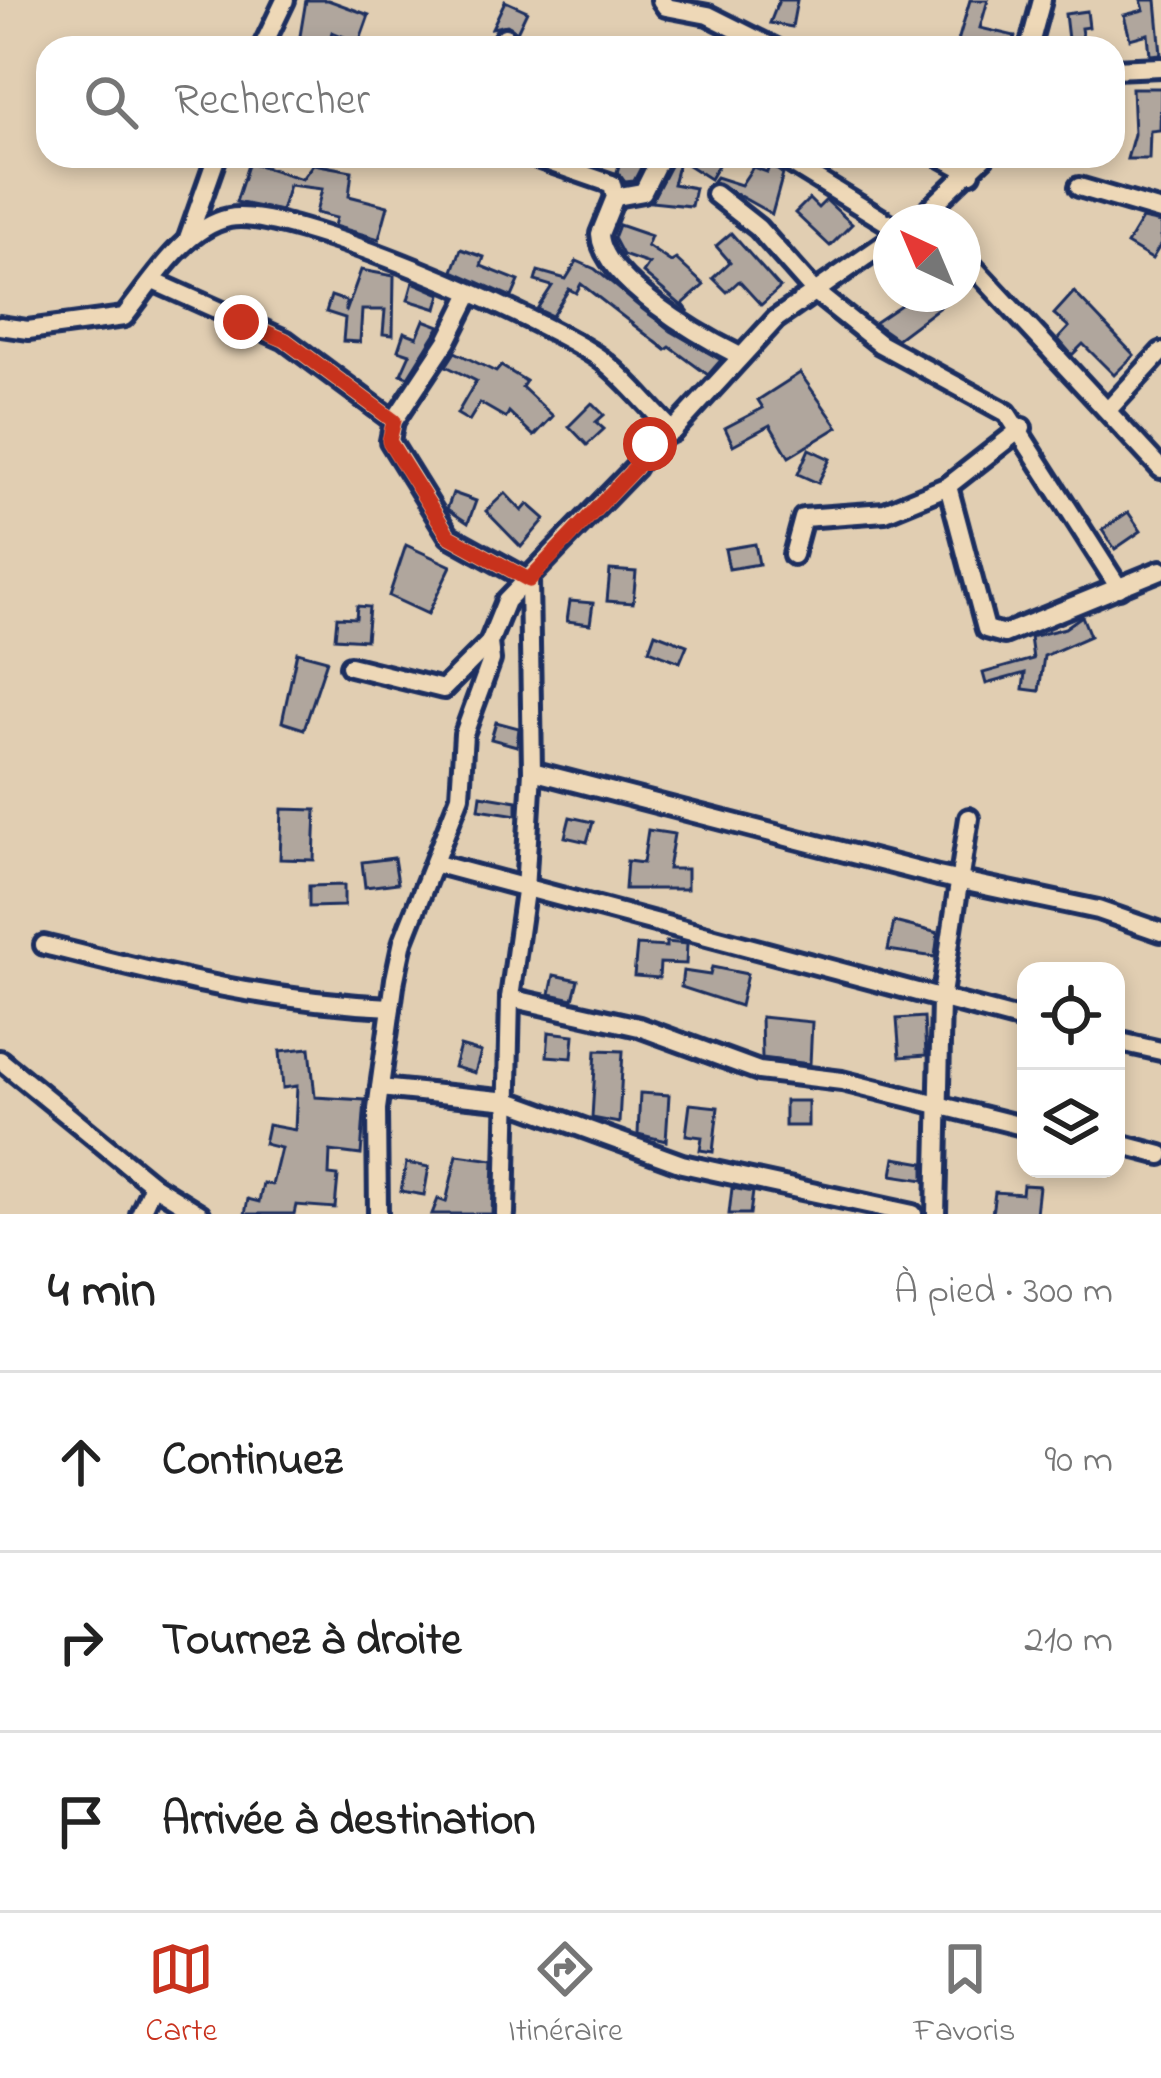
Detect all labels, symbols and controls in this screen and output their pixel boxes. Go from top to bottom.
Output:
search box [36,36,1125,168]
icon: search [78,69,144,135]
text: Rechercher [174,69,370,135]
north arrow [873,204,981,312]
route end [214,295,268,349]
route start [623,417,677,471]
map controls [1017,962,1125,1178]
button: locate [1017,962,1125,1070]
button: layers [1017,1070,1125,1178]
text: 4 min [48,1255,156,1330]
text: À pied · 300 m [894,1264,1113,1321]
icon: ahead [48,1429,114,1495]
text: Continuez [162,1429,342,1495]
text: 90 m [1044,1433,1113,1490]
icon: right [48,1609,114,1675]
text: Tournez à droite [162,1609,461,1675]
text: 210 m [1024,1613,1113,1670]
icon: arrive [48,1789,114,1855]
text: Arrivée à destination [162,1789,536,1855]
tab: Carte [145,1936,217,2056]
tab: Itinéraire [508,1936,623,2056]
tab: Favoris [914,1936,1016,2056]

